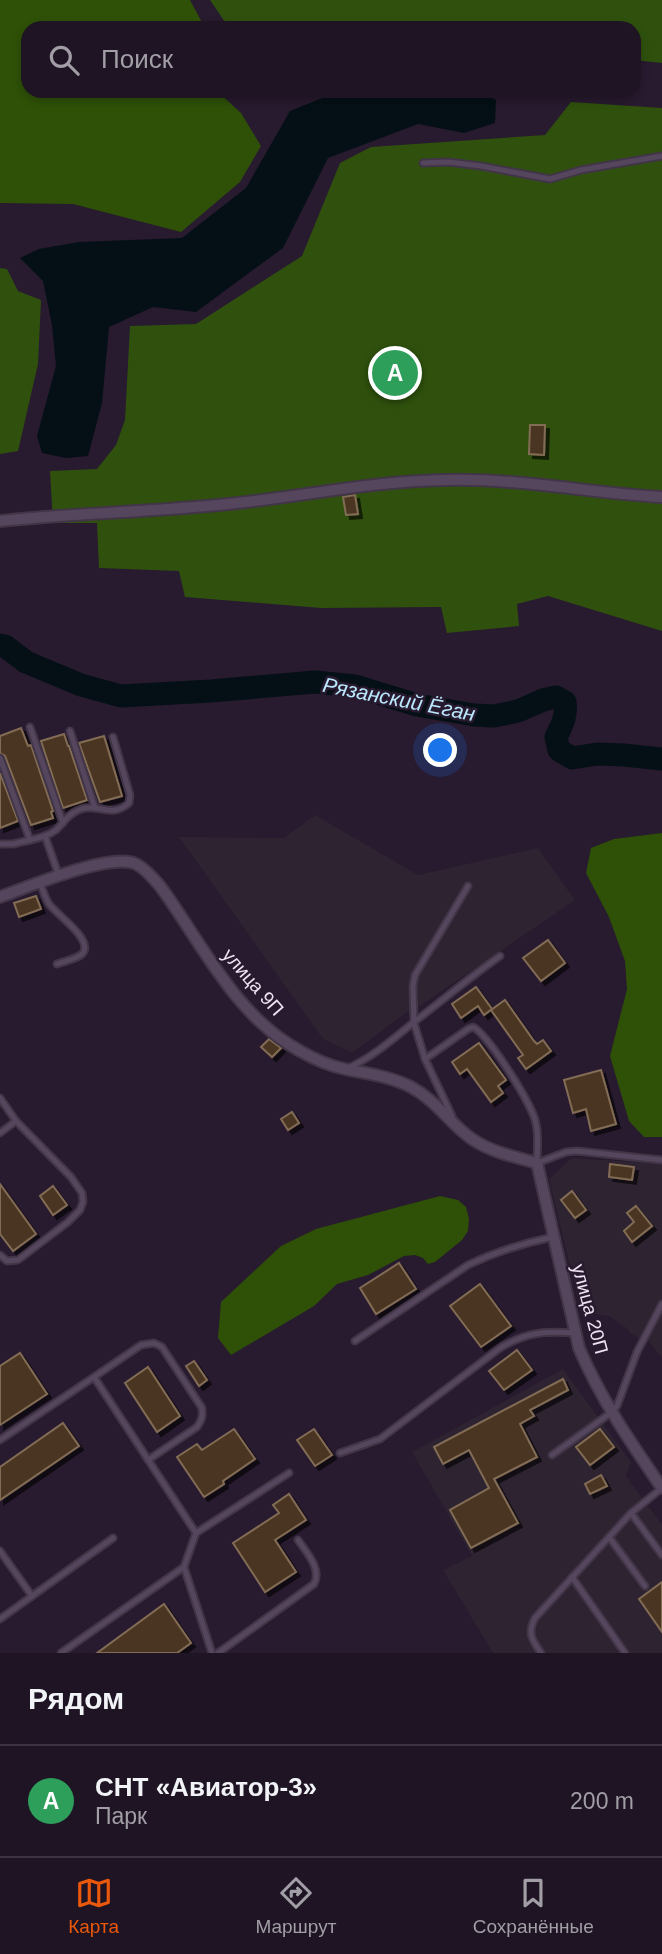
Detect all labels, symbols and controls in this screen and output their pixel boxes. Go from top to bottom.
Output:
search box [21,21,641,98]
icon: search [45,41,83,79]
text: Поиск [101,44,173,74]
pin: A [372,347,418,399]
water label: Рязанский Ёган [321,673,478,725]
your location [423,733,457,767]
street label: улица 9П [218,944,288,1020]
street label: улица 20П [568,1262,612,1356]
text: Рядом [28,1682,124,1715]
text: СНТ «Авиатор-3» [95,1772,317,1802]
text: A [43,1788,59,1814]
text: 200 m [570,1788,634,1814]
text: Парк [95,1803,147,1829]
tab: Карта [68,1874,119,1938]
tab: Маршрут [255,1874,336,1938]
tab: Сохранённые [473,1874,594,1938]

